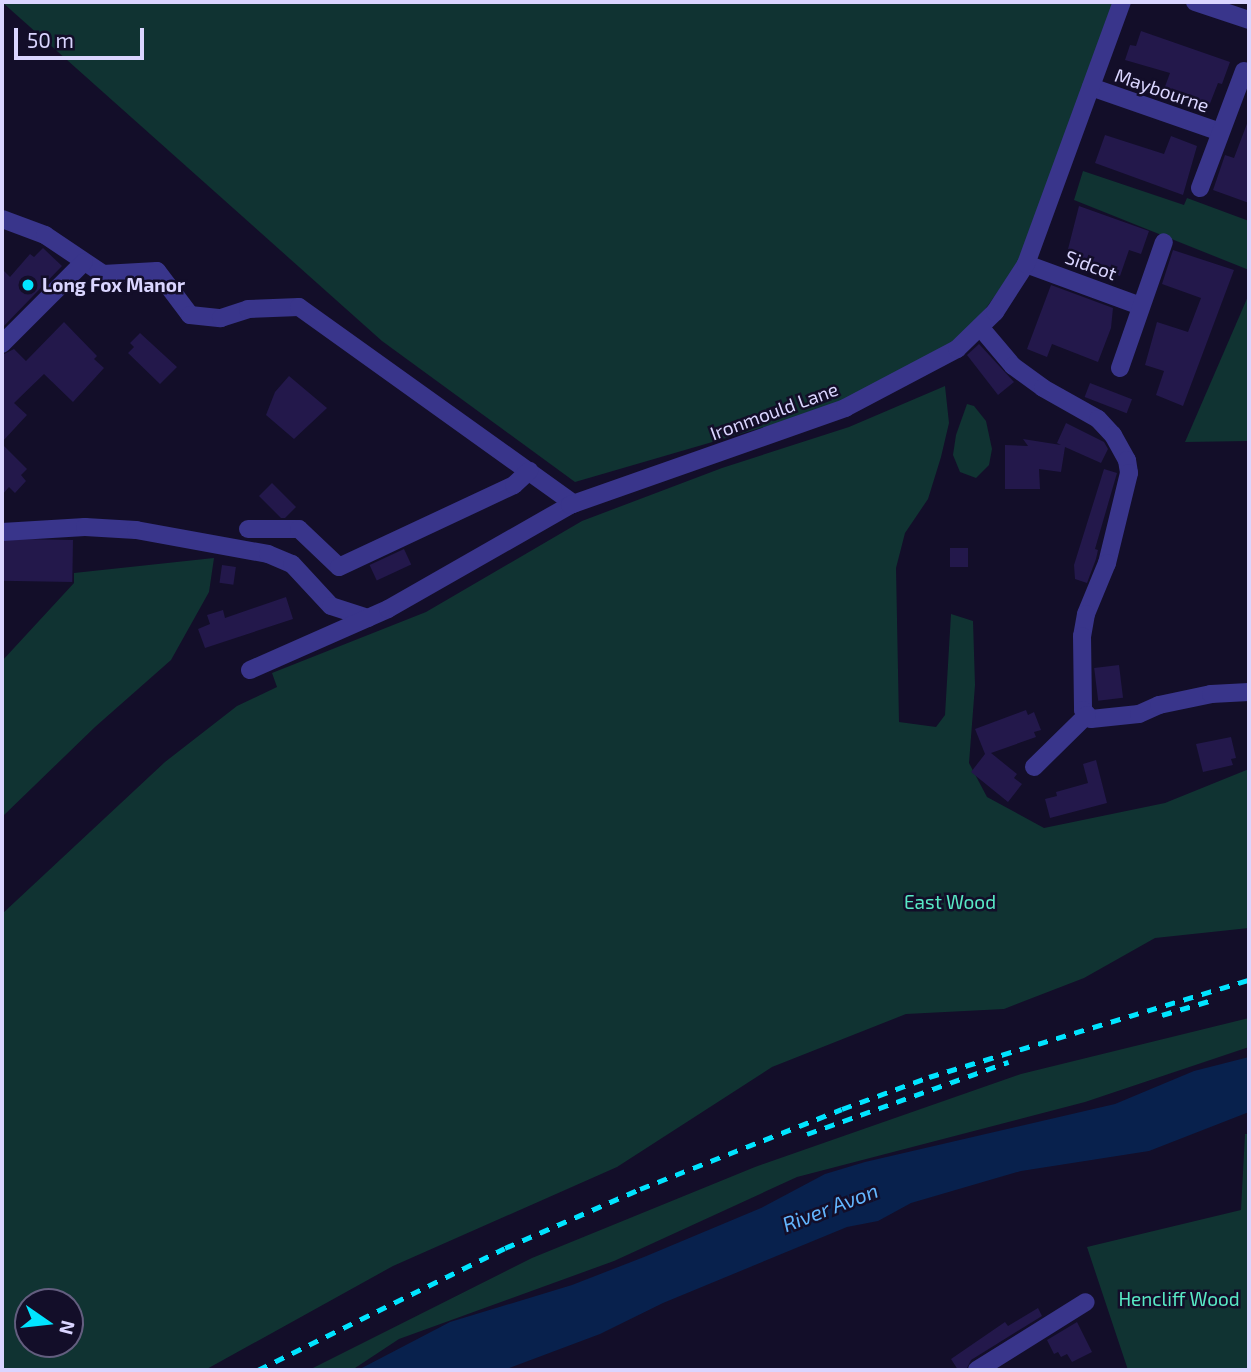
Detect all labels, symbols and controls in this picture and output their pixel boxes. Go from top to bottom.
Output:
scale bar [18,14,147,58]
text: 50 m [27,27,74,52]
street label: Maybourne [1112,63,1212,117]
street label: Sidcot [1062,245,1120,285]
place label: Long Fox Manor [42,274,185,296]
marker: Long Fox Manor [20,277,36,293]
street label: Ironmould Lane [707,377,841,445]
park label: East Wood [904,891,996,913]
water label: River Avon [778,1177,882,1237]
north arrow [14,1288,84,1358]
park label: Hencliff Wood [1118,1288,1240,1310]
text: N [55,1318,81,1337]

